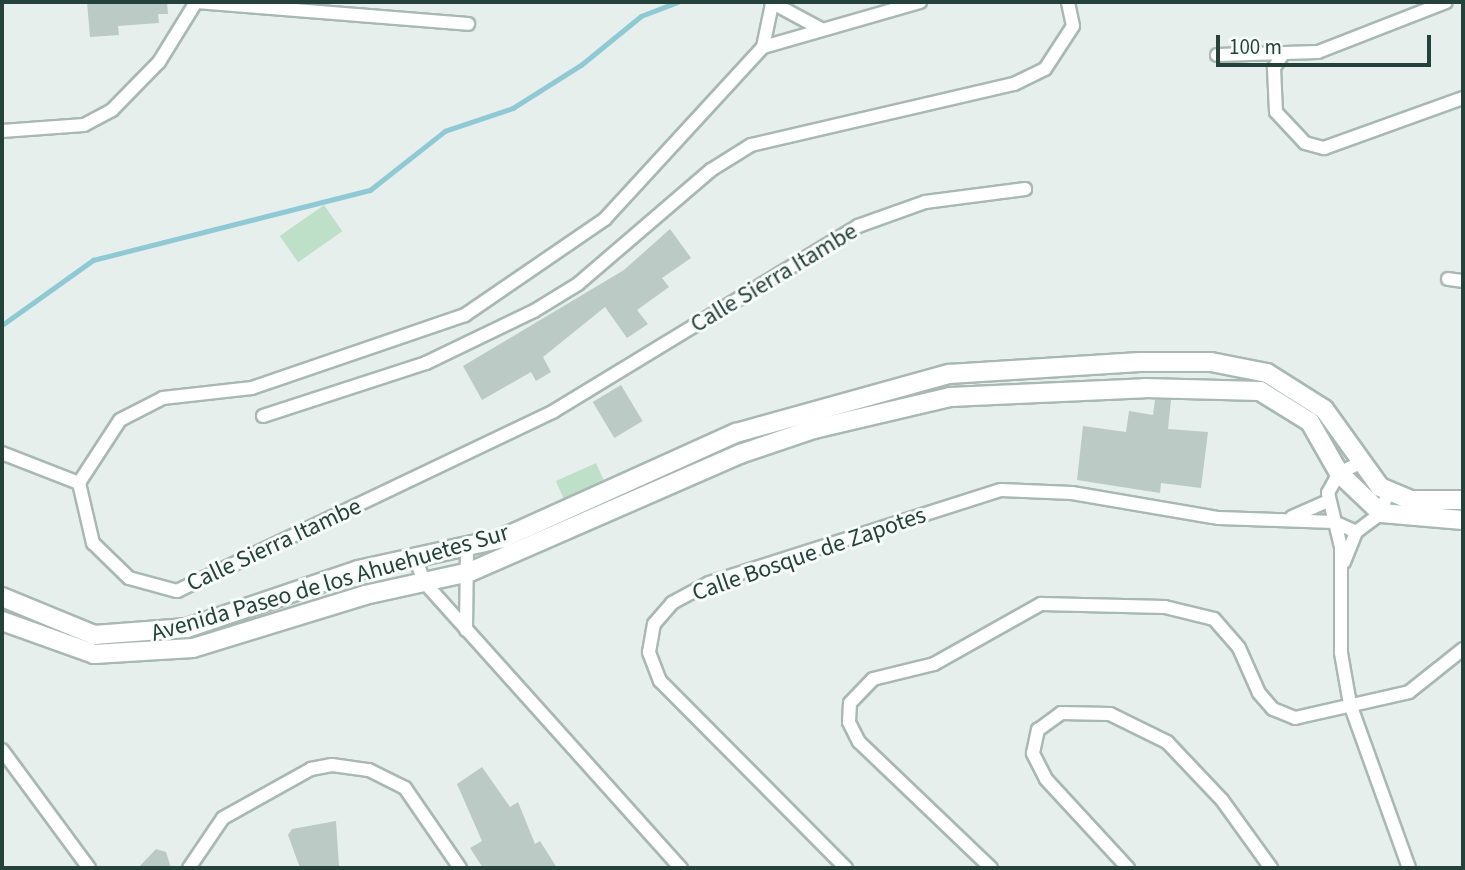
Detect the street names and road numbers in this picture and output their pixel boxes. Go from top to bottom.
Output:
street label: Calle Sierra Itambe [685,217,863,339]
street label: Calle Sierra Itambe [182,492,366,598]
street label: Calle Bosque de Zapotes [688,500,930,608]
street label: Avenida Paseo de los Ahuehuetes Sur [148,518,512,648]

